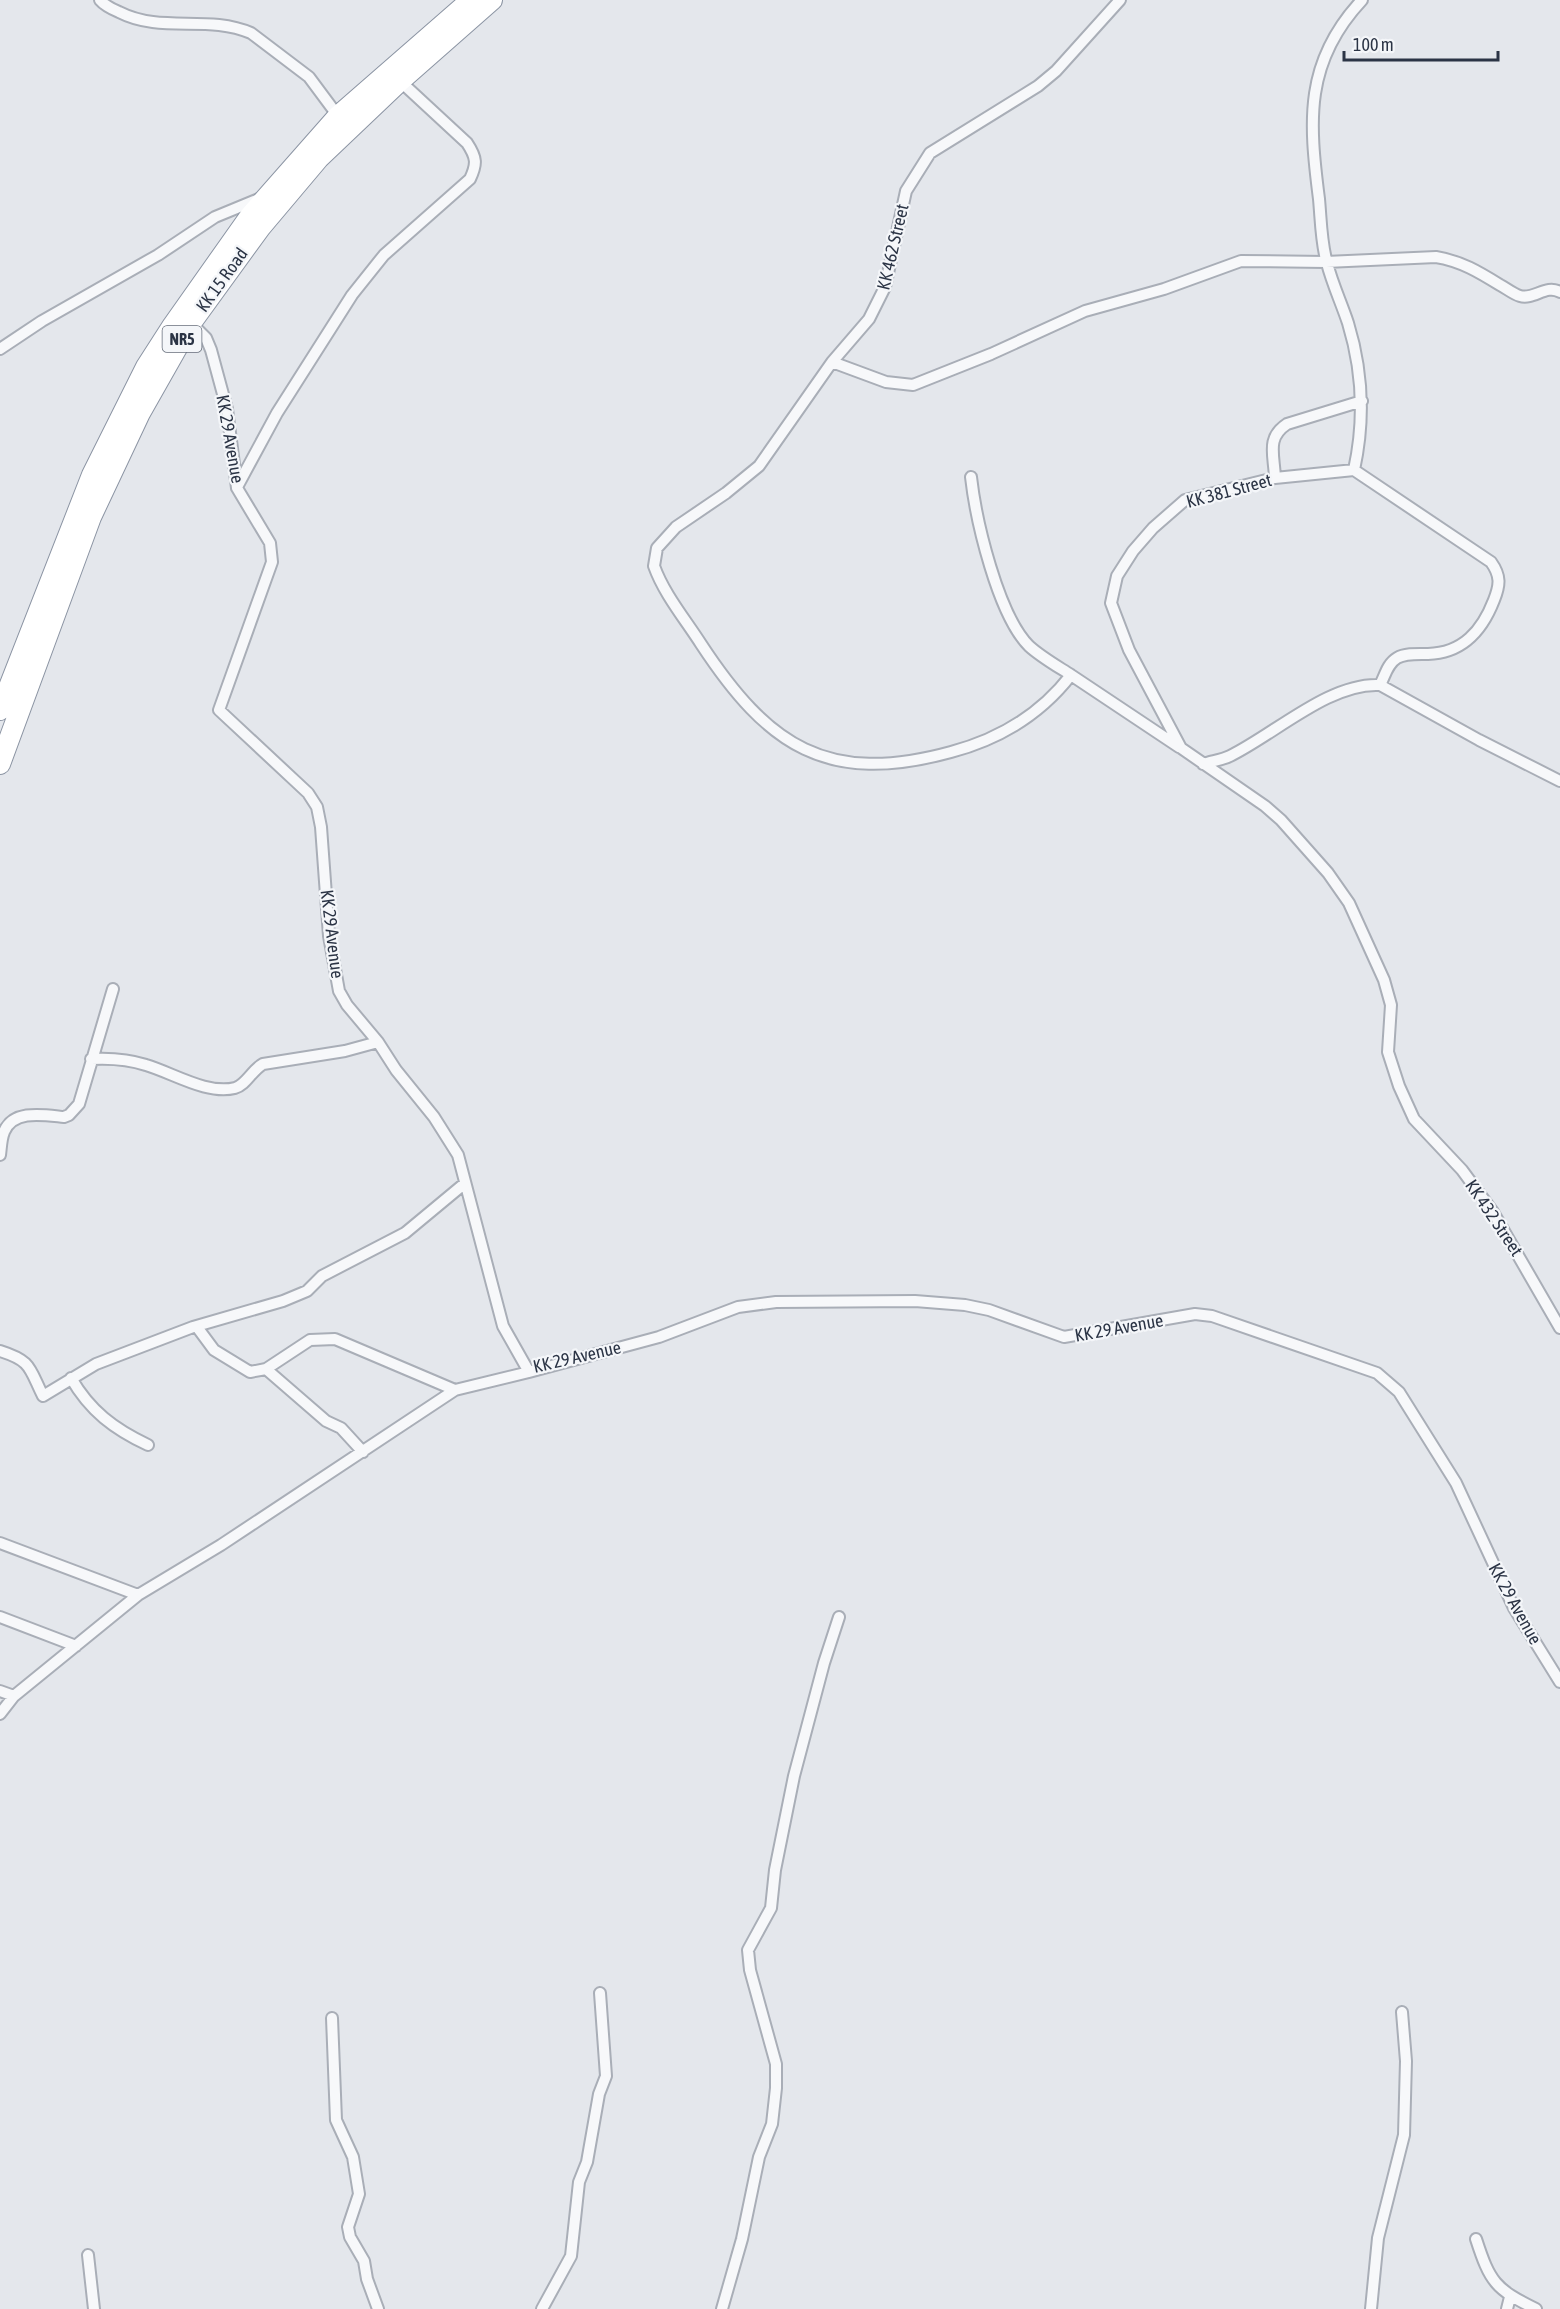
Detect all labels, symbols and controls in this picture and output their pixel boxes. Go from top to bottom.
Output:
scale bar [1344,24,1498,62]
text: 100 m [1353,34,1394,55]
street label: KK 462 Street [872,202,913,292]
street label: KK 15 Road [191,244,252,316]
road number: NR5 [162,326,201,352]
street label: KK 29 Avenue [212,393,249,485]
street label: KK 381 Street [1184,469,1274,512]
street label: KK 29 Avenue [317,888,348,980]
street label: KK 432 Street [1461,1176,1528,1260]
street label: KK 29 Avenue [1073,1309,1165,1346]
street label: KK 29 Avenue [531,1336,623,1377]
street label: KK 29 Avenue [1485,1560,1546,1648]

